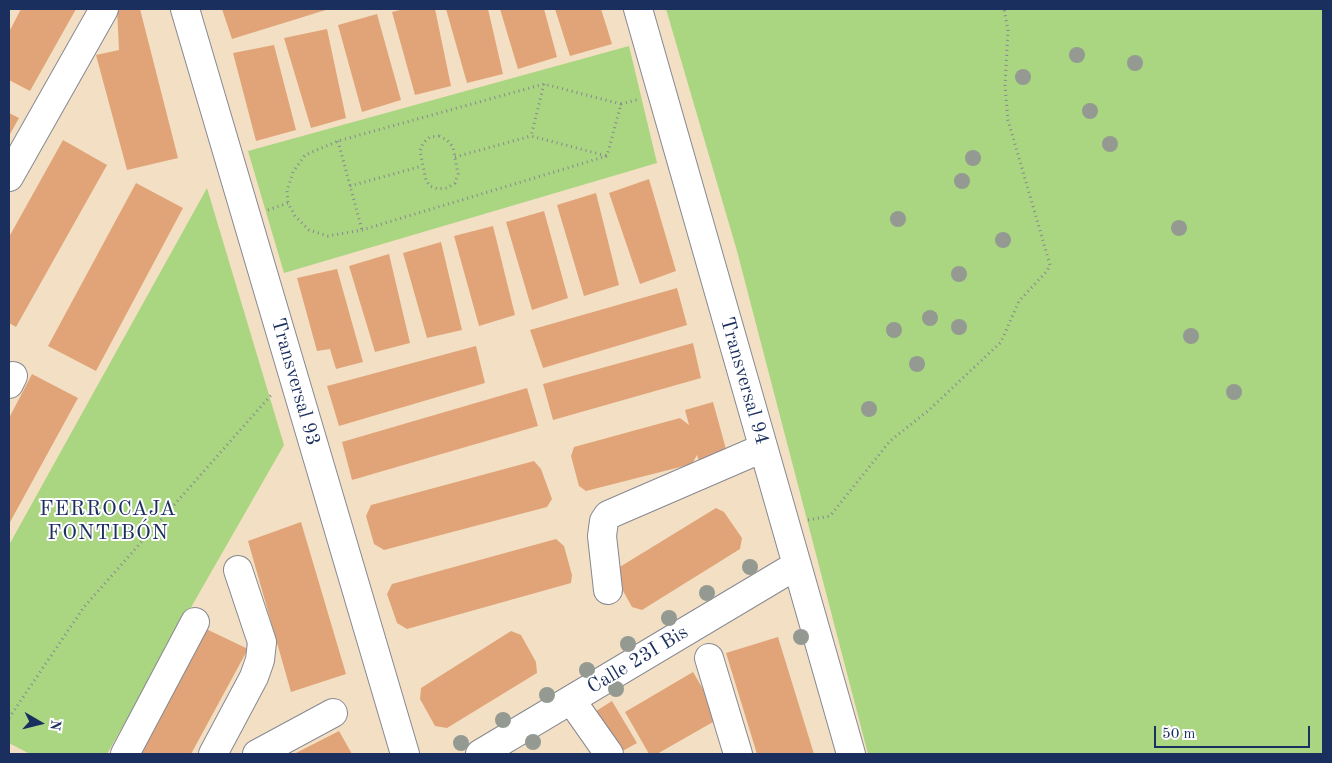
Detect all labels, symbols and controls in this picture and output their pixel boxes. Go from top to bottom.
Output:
street label: Transversal 94 [714,314,774,448]
street label: Transversal 93 [265,315,325,449]
district label: FERROCAJA FONTIBÓN [38,496,178,546]
street label: Calle 23I Bis [583,621,693,699]
north arrow [15,698,65,748]
scale bar [1157,716,1313,748]
text: N [47,719,63,731]
text: 50 m [1162,727,1196,742]

